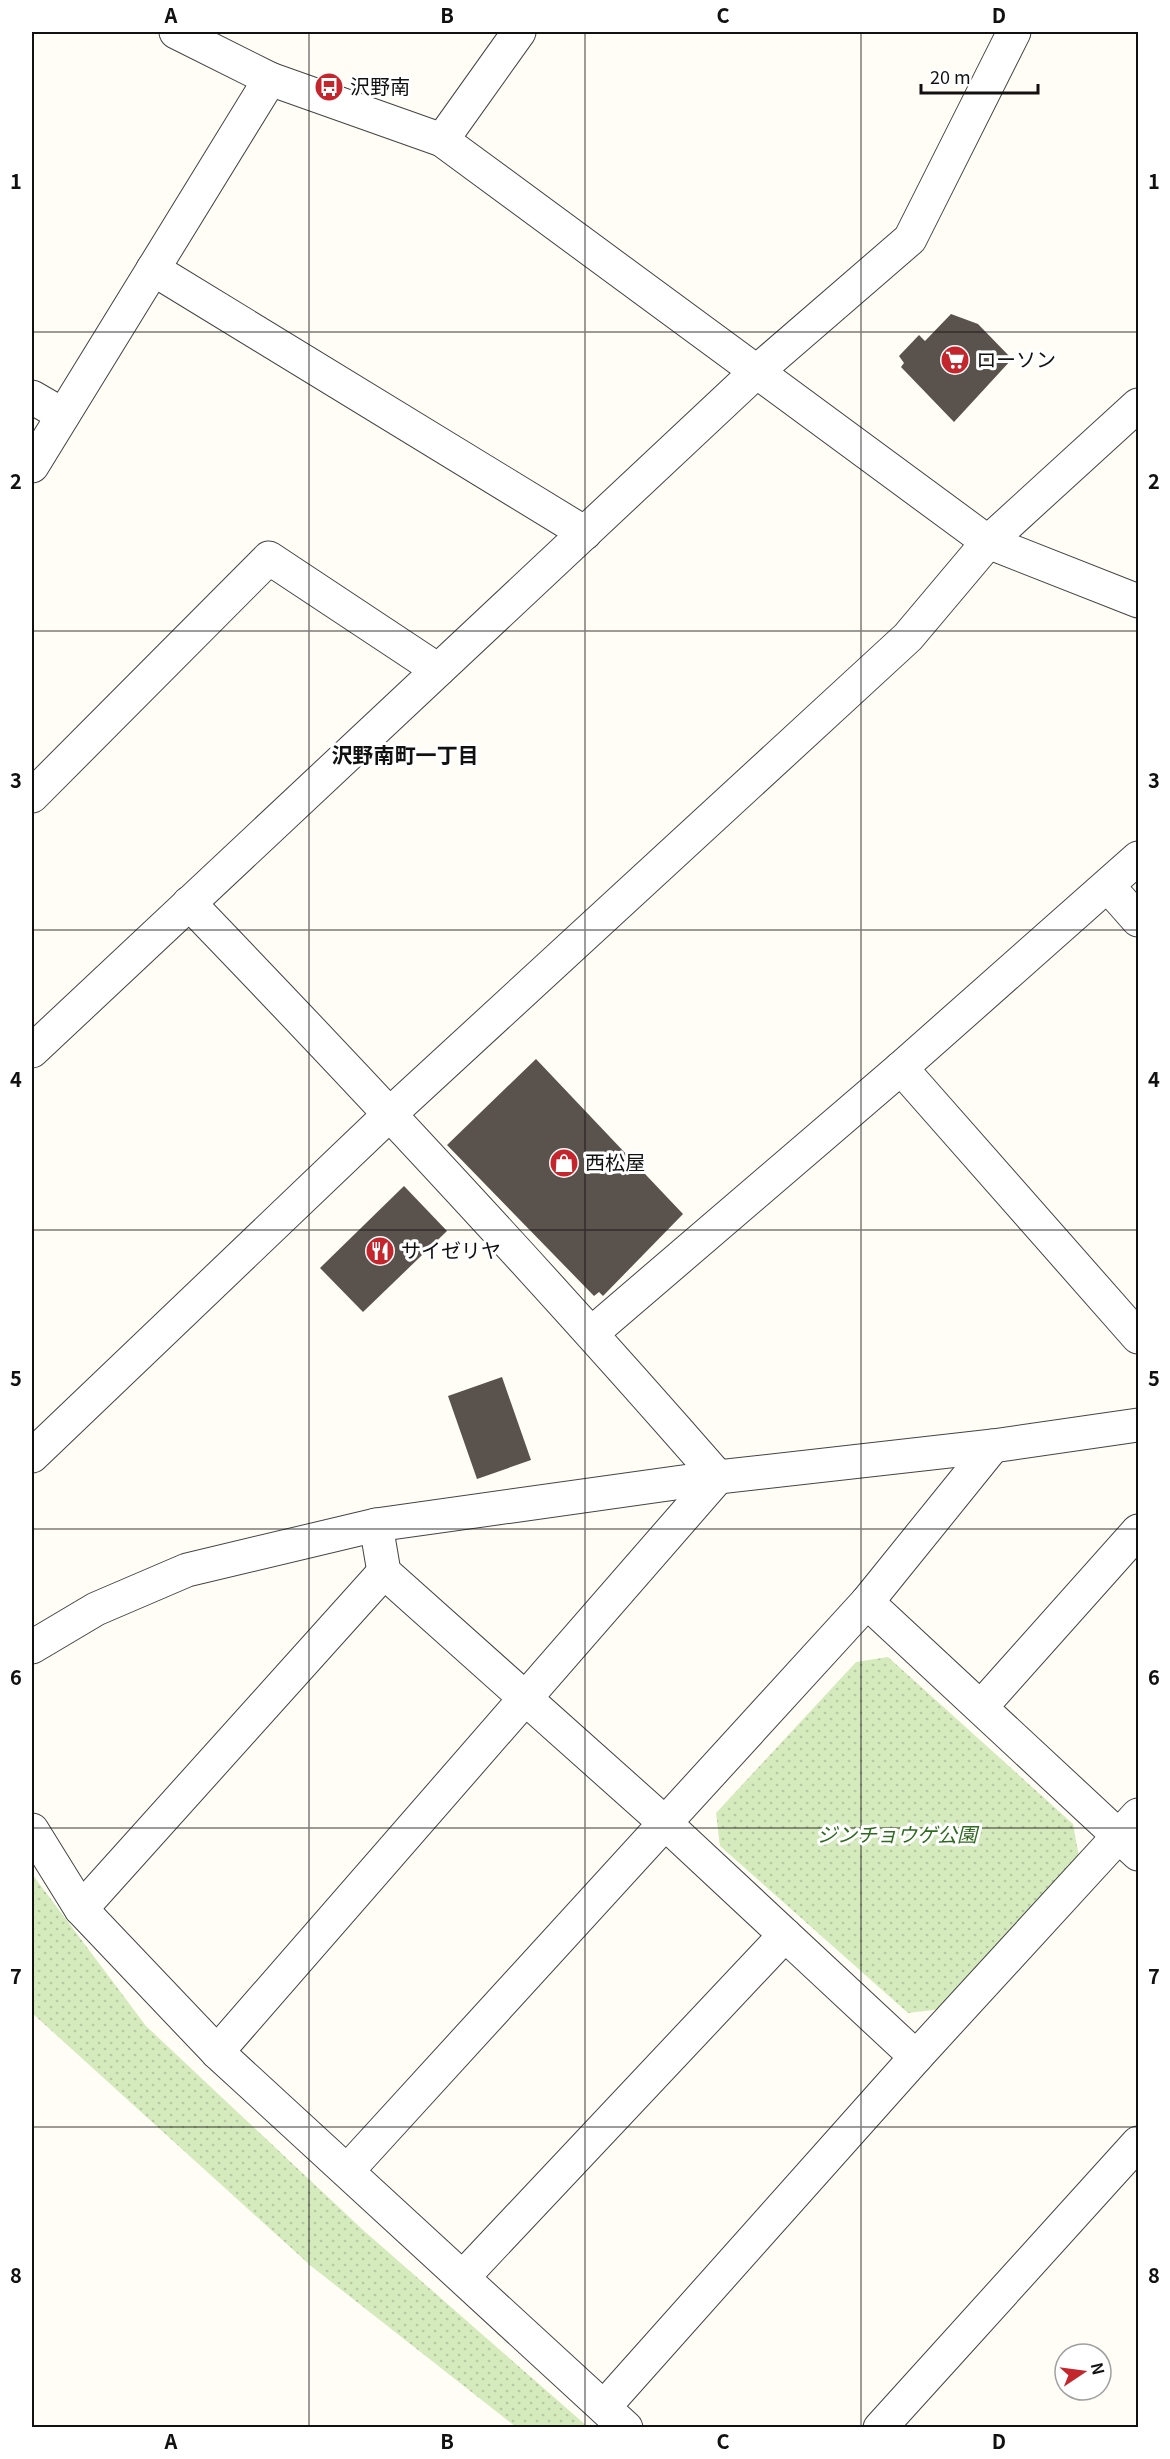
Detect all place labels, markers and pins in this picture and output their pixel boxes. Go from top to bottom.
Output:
bus stop icon: 沢野南 [313,71,345,103]
place label: 沢野南 [350,71,410,100]
supermarket icon: ローソン [939,344,971,376]
place label: ローソン [976,344,1056,373]
shop icon: 西松屋 [548,1147,580,1179]
place label: 西松屋 [585,1147,645,1176]
restaurant icon: サイゼリヤ [364,1235,396,1267]
place label: サイゼリヤ [401,1235,501,1264]

